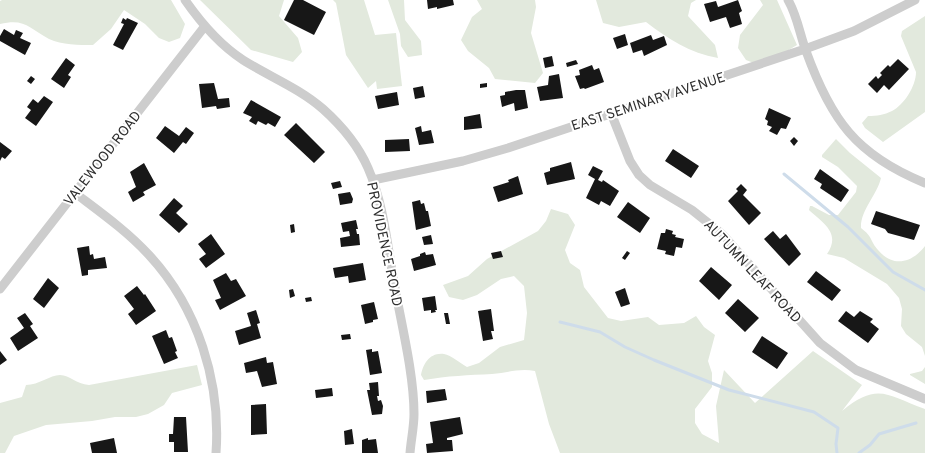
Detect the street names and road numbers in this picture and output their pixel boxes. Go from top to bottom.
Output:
street label: EAST SEMINARY AVENUE [569,69,728,135]
street label: VALEWOOD ROAD [61,108,146,210]
street label: PROVIDENCE ROAD [362,181,405,308]
street label: AUTUMN LEAF ROAD [700,217,804,327]

